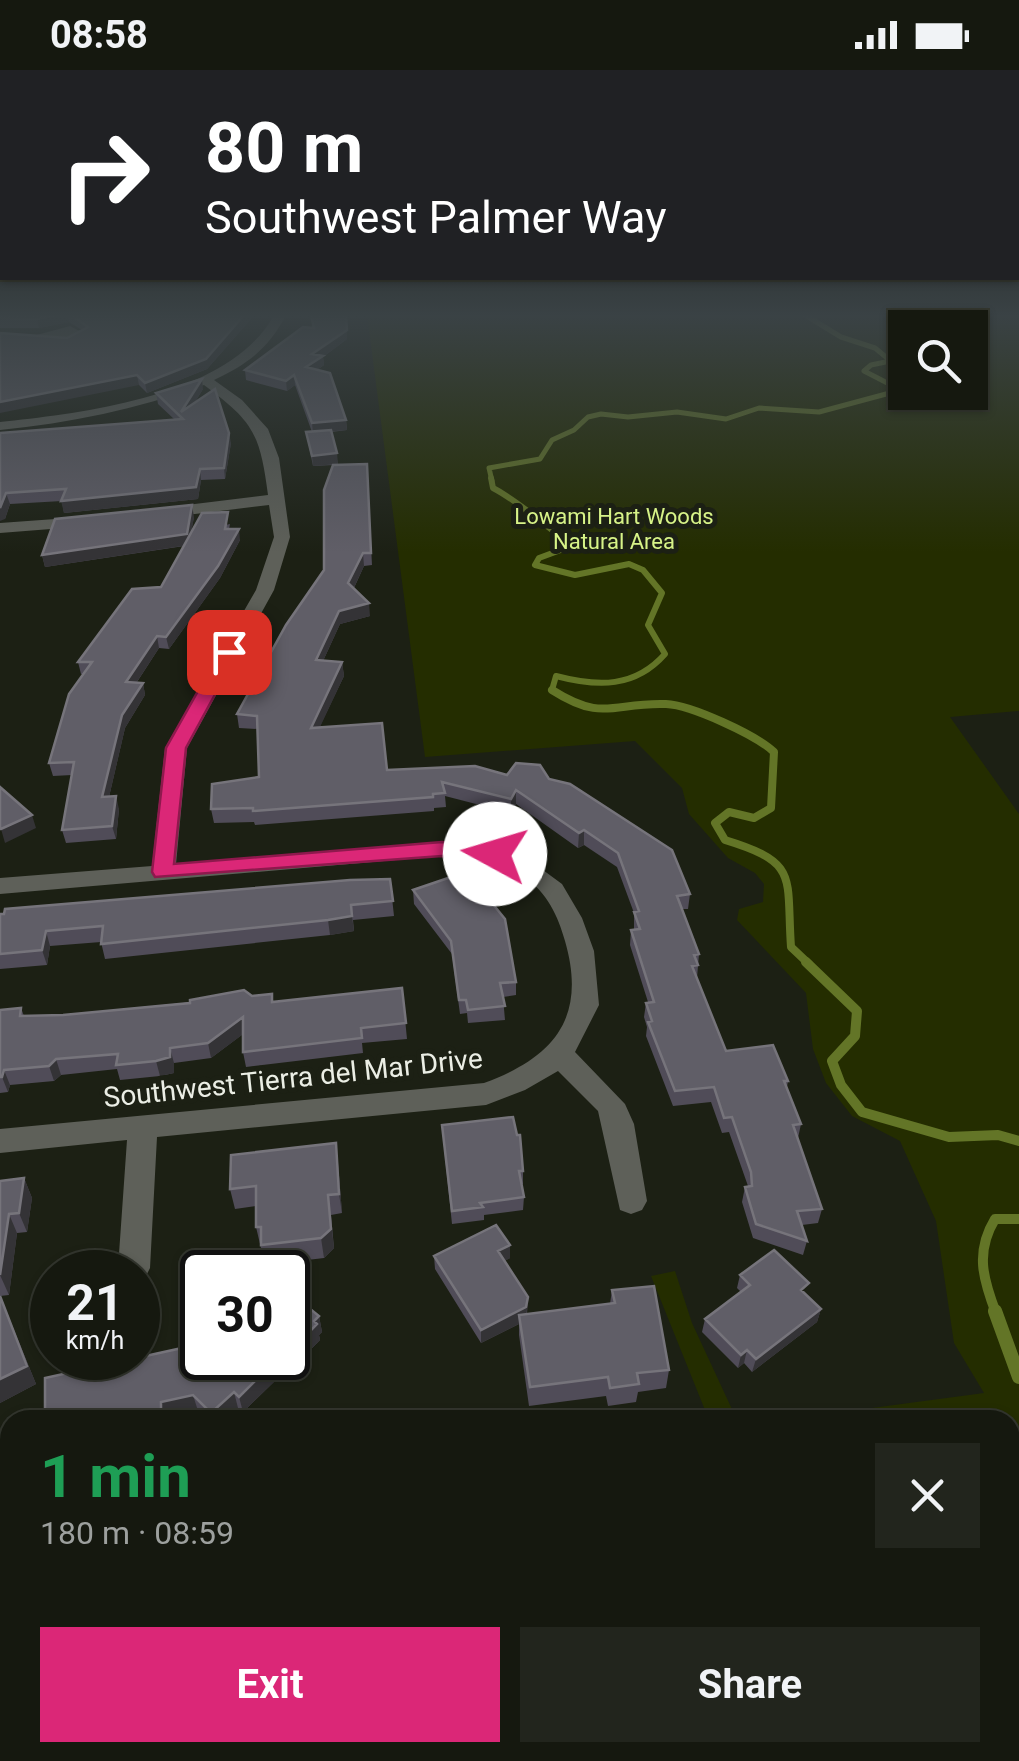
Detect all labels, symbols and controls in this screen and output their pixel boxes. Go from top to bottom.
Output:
text: 08:58 [50,13,148,57]
text: 80 m [205,107,363,189]
icon: right [40,110,170,240]
text: Southwest Palmer Way [205,191,666,244]
map controls [888,310,988,410]
button: search [888,310,988,410]
park label: Lowami Hart Woods Natural Area [514,504,714,554]
pin [187,610,272,695]
icon: arrive [202,625,257,680]
position arrow [443,802,547,906]
street label: Southwest Tierra del Mar Drive [102,1042,484,1114]
speed limit sign: 30 [180,1250,310,1380]
text: 21 [66,1274,124,1332]
text: km/h [66,1326,124,1355]
text: 1 min [40,1441,191,1512]
button: close [875,1443,980,1548]
text: 180 m · 08:59 [40,1514,234,1552]
button: Exit [40,1627,500,1742]
button: Share [520,1627,980,1742]

